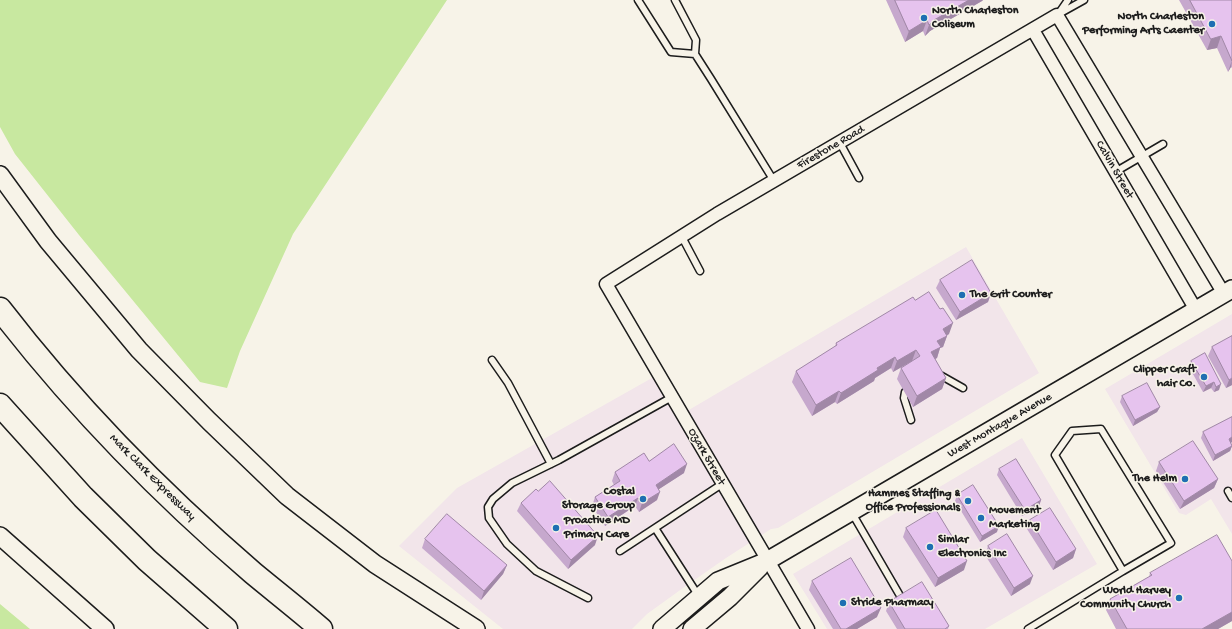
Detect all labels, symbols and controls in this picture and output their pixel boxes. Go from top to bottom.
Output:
place label: North Charleston Coliseum [932,4,1018,32]
place label: North Charleston Performing Arts Caenter [1082,10,1204,38]
marker: North Charleston Coliseum [919,13,929,23]
marker: North Charleston Performing Arts Caenter [1207,19,1217,29]
street label: Firestone Road [795,123,867,173]
street label: Calvin Street [1092,139,1136,201]
place label: The Grit Counter [970,288,1052,302]
marker: The Grit Counter [957,290,967,300]
place label: Clipper Craft hair Co. [1133,363,1196,391]
marker: Clipper Craft hair Co. [1199,372,1209,382]
street label: West Montague Avenue [945,390,1055,462]
street label: Ozark Street [684,426,728,488]
street label: Mark Clark Expressway [106,432,198,524]
place label: The Helm [1133,472,1177,486]
marker: The Helm [1180,474,1190,484]
place label: Costal Storage Group [562,485,635,513]
place label: Hammes Staffing & Office Professionals [866,487,960,515]
marker: Costal Storage Group [638,494,648,504]
marker: Hammes Staffing & Office Professionals [963,496,973,506]
place label: Movement Marketing [989,504,1040,532]
marker: Movement Marketing [976,513,986,523]
place label: Proactive MD Primary Care [564,514,630,542]
marker: Proactive MD Primary Care [551,523,561,533]
place label: Simlar Electronics Inc [938,533,1006,561]
marker: Simlar Electronics Inc [925,542,935,552]
place label: World Harvey Community Church [1080,584,1171,612]
marker: World Harvey Community Church [1174,593,1184,603]
place label: Stride Pharmacy [851,596,934,610]
marker: Stride Pharmacy [838,598,848,608]

